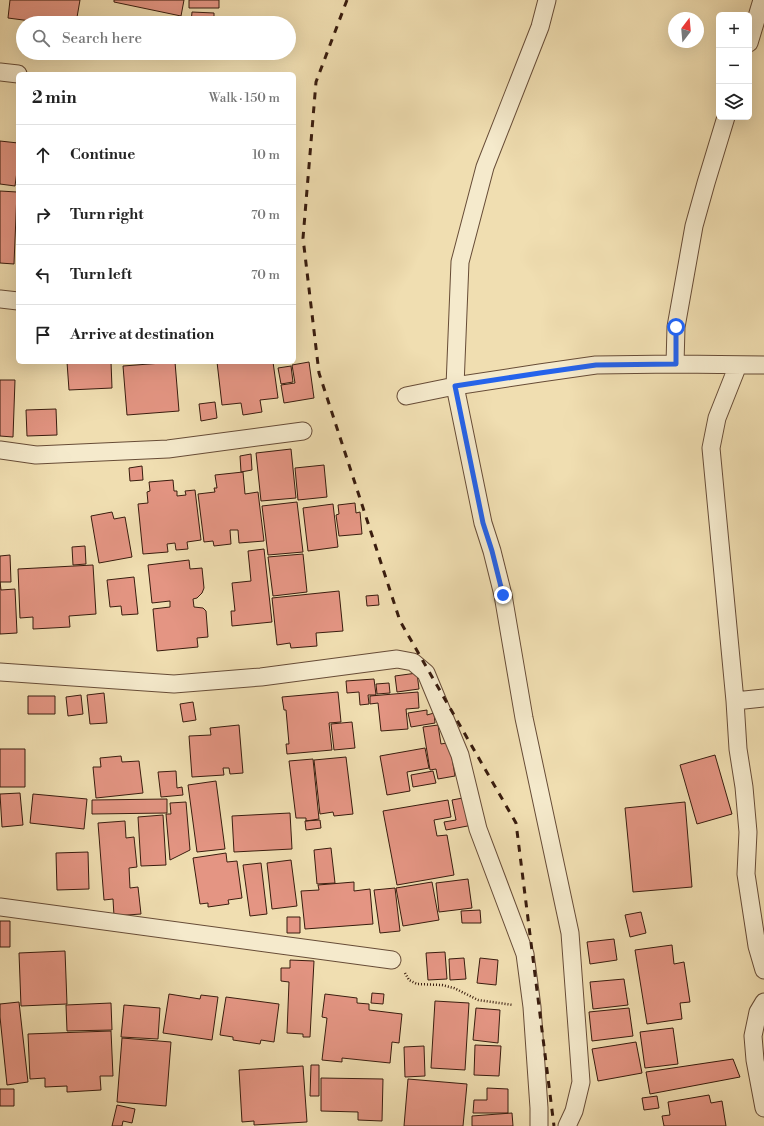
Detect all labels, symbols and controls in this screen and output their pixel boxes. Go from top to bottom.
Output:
north arrow [668,12,704,48]
map controls [716,12,752,120]
button: + [716,12,752,48]
search box [16,16,296,60]
icon: search [30,27,52,49]
text: Search here [62,29,142,48]
button: − [716,48,752,84]
button: layers [716,84,752,120]
text: 2 min [32,87,77,109]
text: Walk · 150 m [209,90,280,106]
icon: ahead [32,144,54,166]
text: Continue [70,145,135,164]
text: 10 m [252,147,280,163]
icon: right [32,204,54,226]
text: Turn right [70,205,144,224]
text: 70 m [251,207,280,223]
icon: left [32,264,54,286]
text: Turn left [70,265,132,284]
text: 70 m [251,267,280,283]
route start [667,318,685,336]
icon: arrive [32,324,54,346]
text: Arrive at destination [70,325,214,344]
route end [494,586,512,604]

